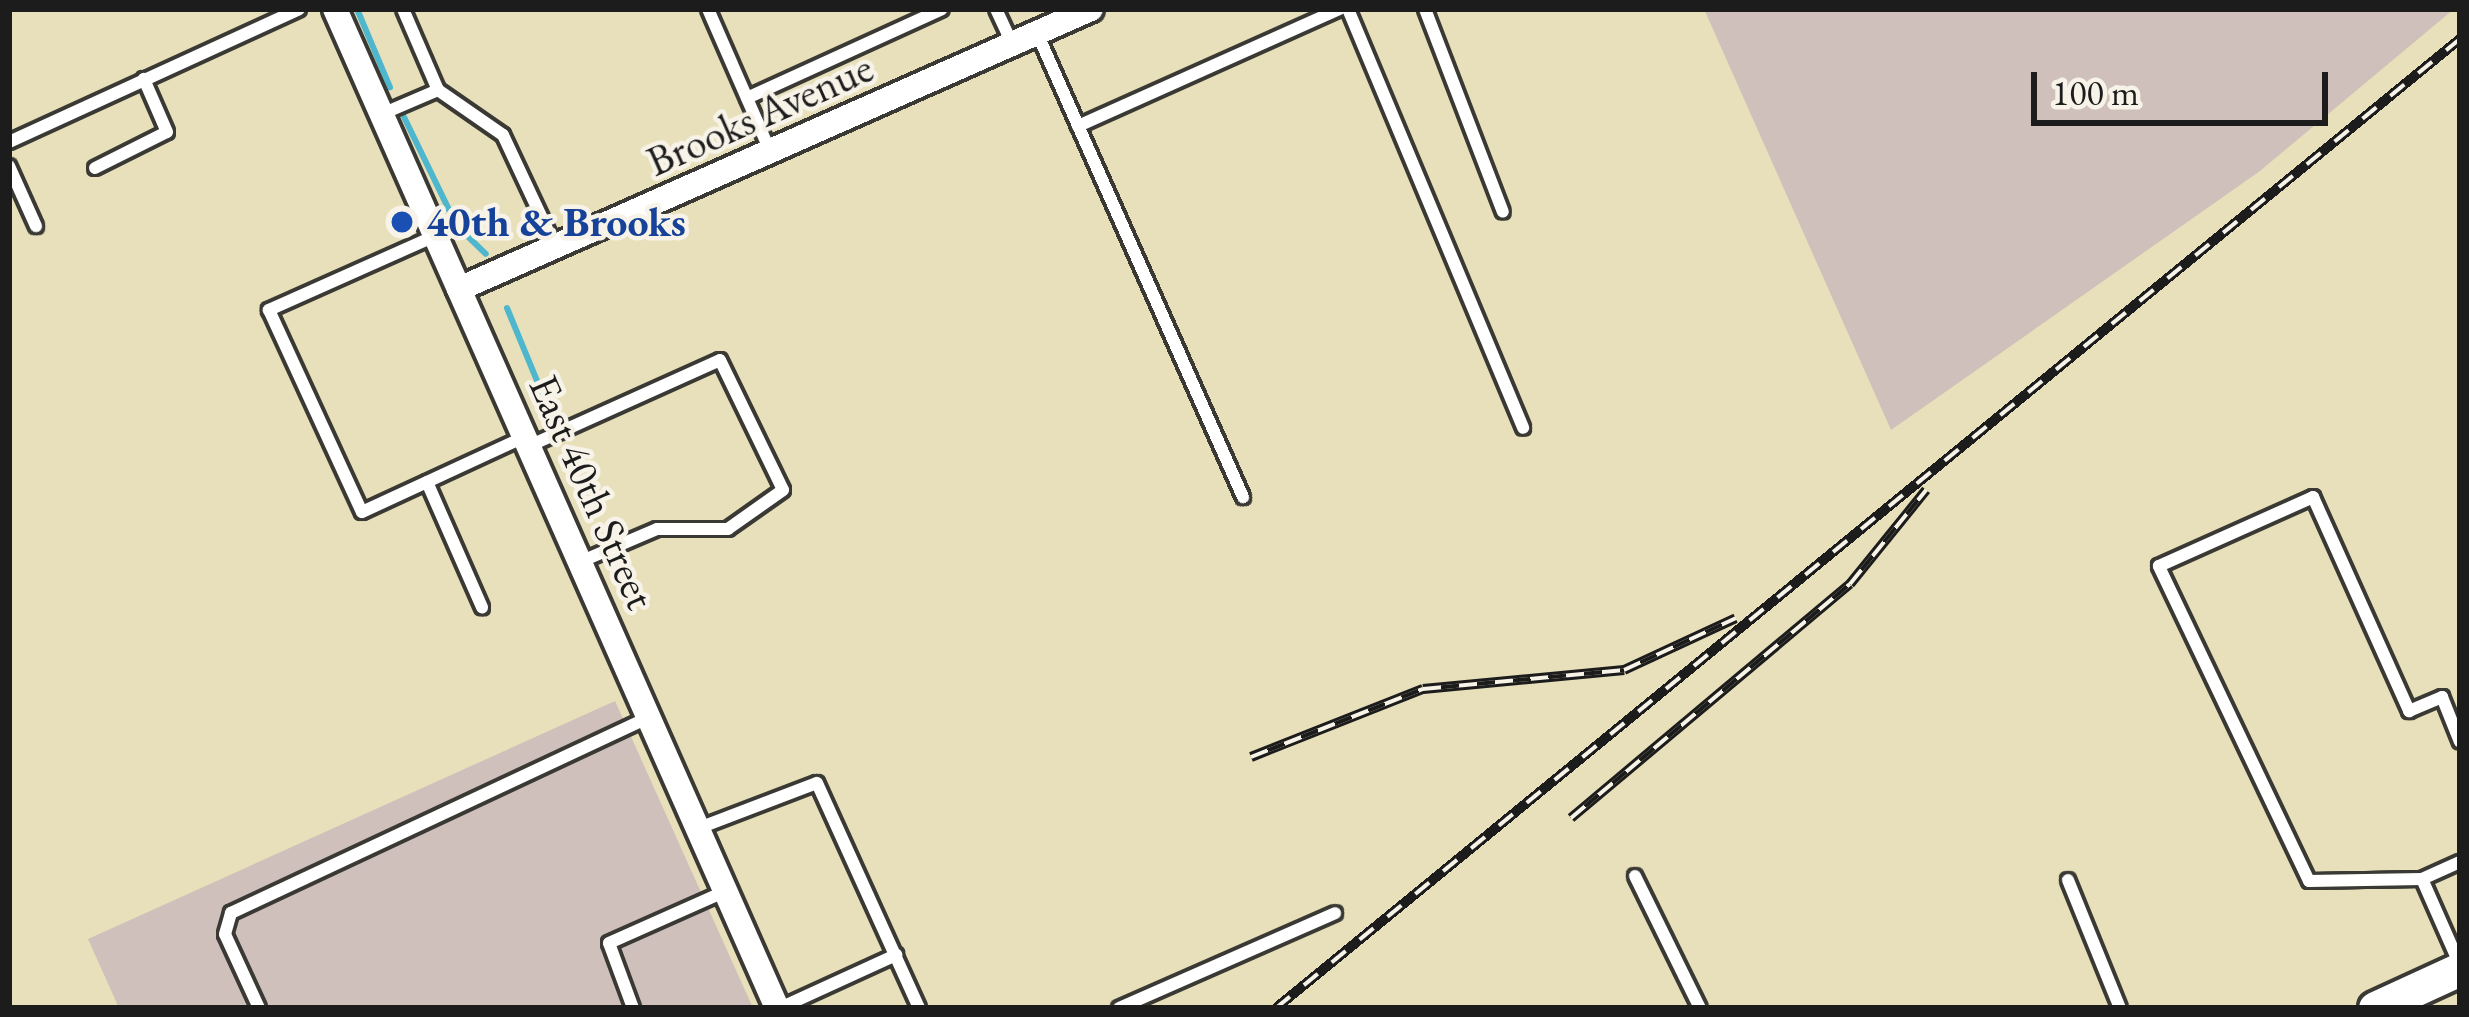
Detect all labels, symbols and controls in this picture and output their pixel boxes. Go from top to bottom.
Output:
street label: Brooks Avenue [639,43,881,187]
scale bar [2037,48,2334,122]
text: 100 m [2052,69,2139,116]
place label: 40th & Brooks [426,197,686,247]
marker: 40th & Brooks [389,209,415,235]
street label: East 40th Street [518,367,666,617]

